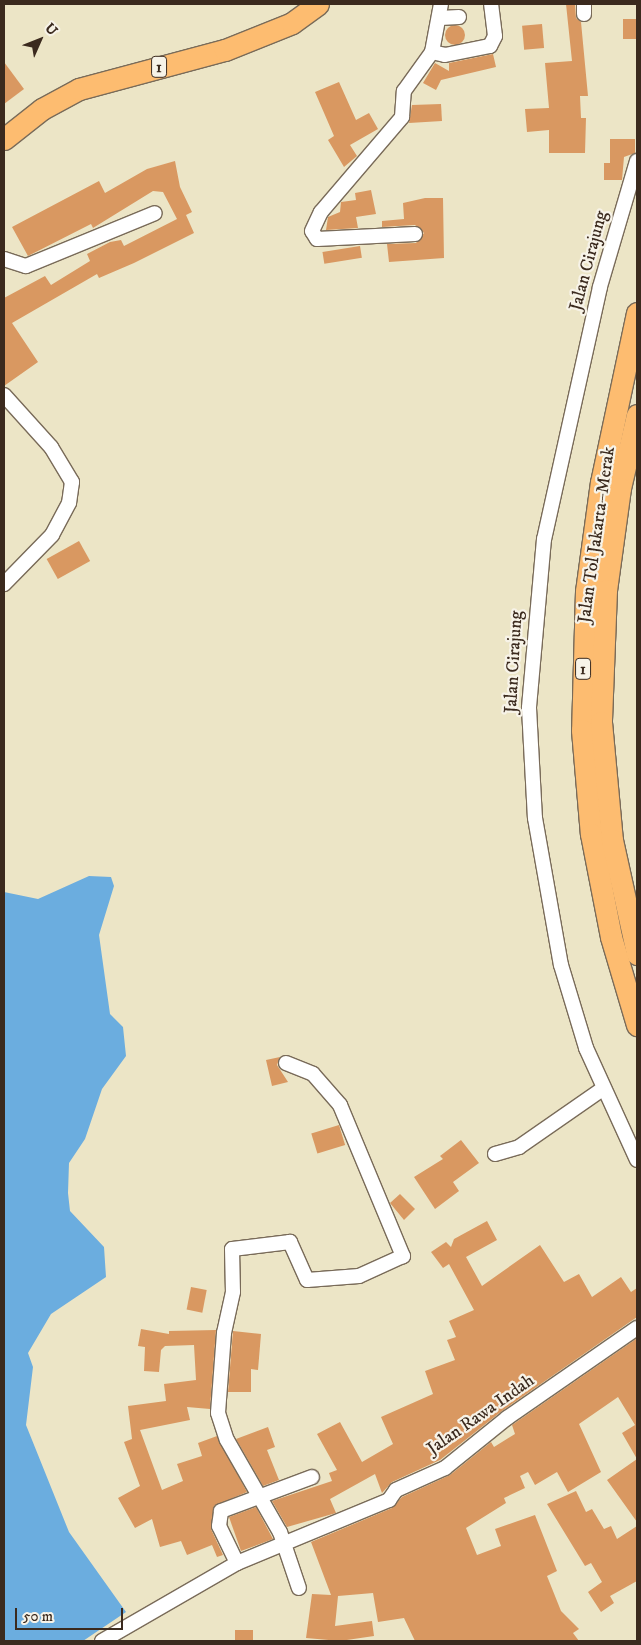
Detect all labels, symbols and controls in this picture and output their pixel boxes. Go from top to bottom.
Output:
north arrow [15,15,65,65]
text: U [41,19,61,40]
road number: 1 [150,54,168,80]
street label: Jalan Cirajung [565,209,613,313]
street label: Jalan Tol Jakarta–Merak [574,445,620,625]
street label: Jalan Cirajung [501,610,527,714]
road number: 1 [574,656,592,682]
street label: Jalan Rawa Indah [423,1370,539,1460]
scale bar [18,1598,125,1630]
text: 50 m [23,1607,53,1626]

